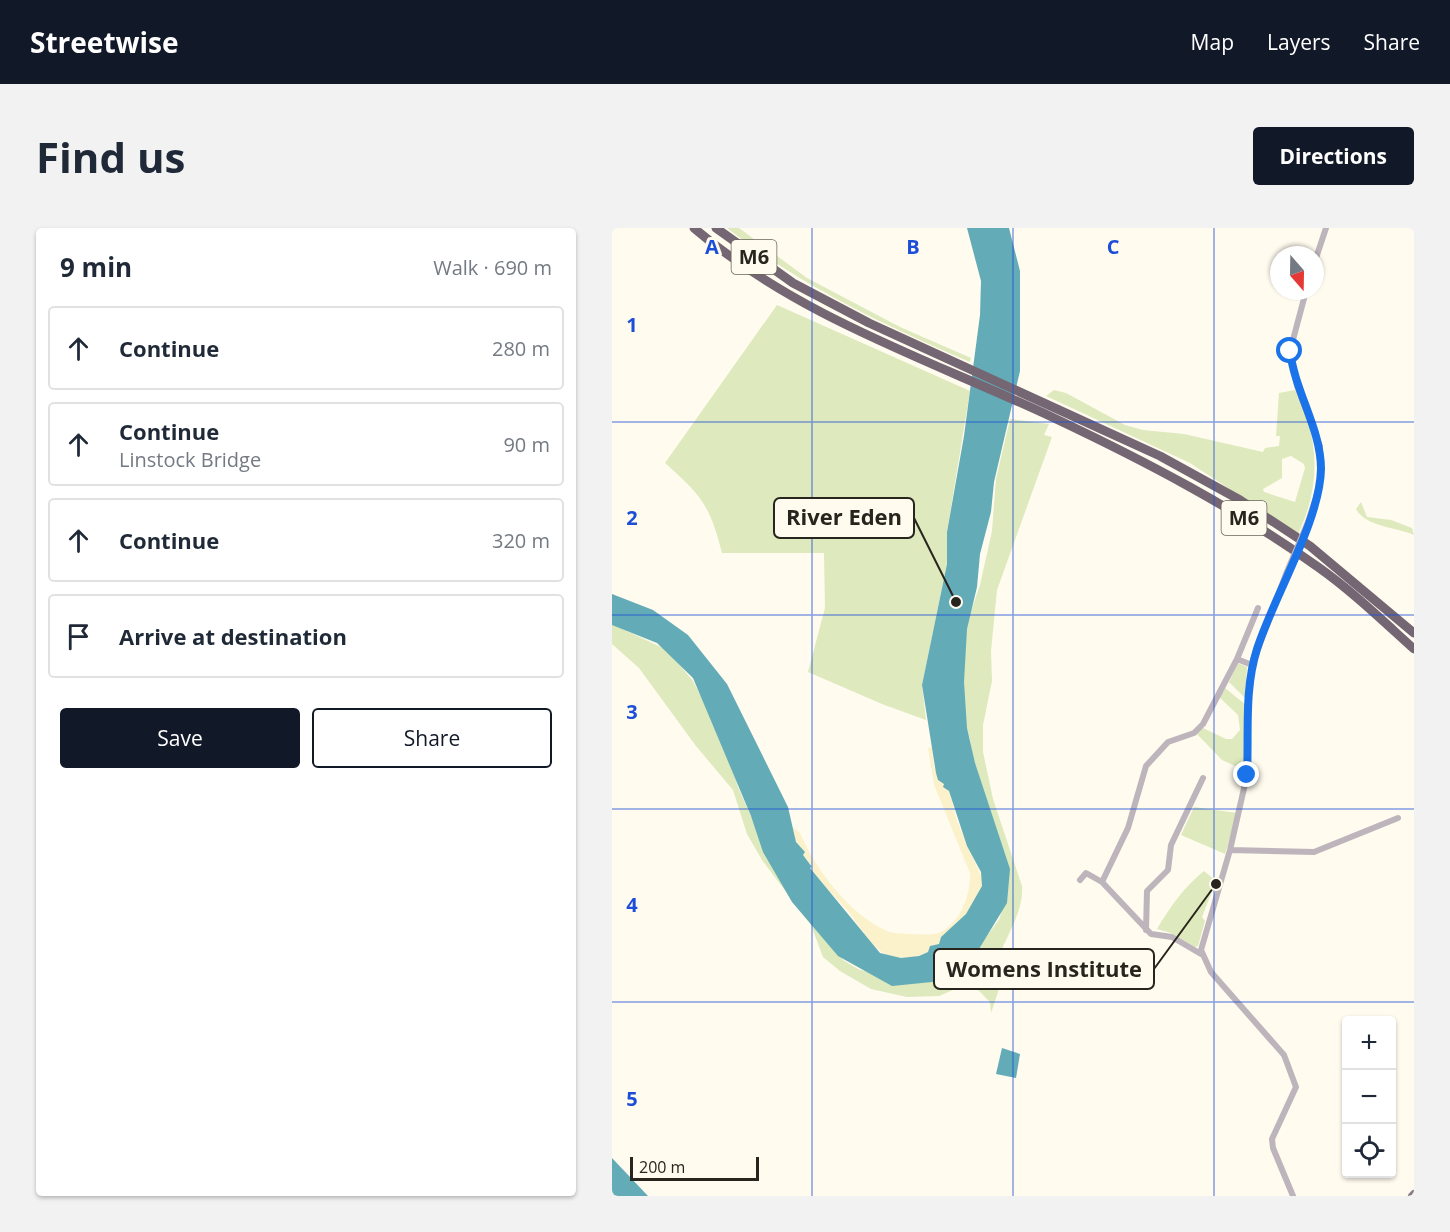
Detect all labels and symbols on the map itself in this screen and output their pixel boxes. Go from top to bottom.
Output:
text: A [705,233,719,260]
text: B [906,233,920,260]
text: C [1107,233,1120,260]
road number: M6 [732,240,776,274]
north arrow [1270,246,1324,300]
text: 1 [626,311,638,338]
route start [1276,337,1302,363]
callout: River Eden [774,498,914,538]
text: River Eden [786,501,902,531]
road number: M6 [1222,501,1266,535]
text: 2 [626,504,638,531]
text: 3 [626,698,638,725]
route end [1233,761,1259,787]
text: 4 [626,891,638,918]
callout: Womens Institute [934,949,1154,989]
text: Womens Institute [946,953,1142,983]
text: 5 [626,1085,638,1112]
scale bar [630,1154,759,1182]

